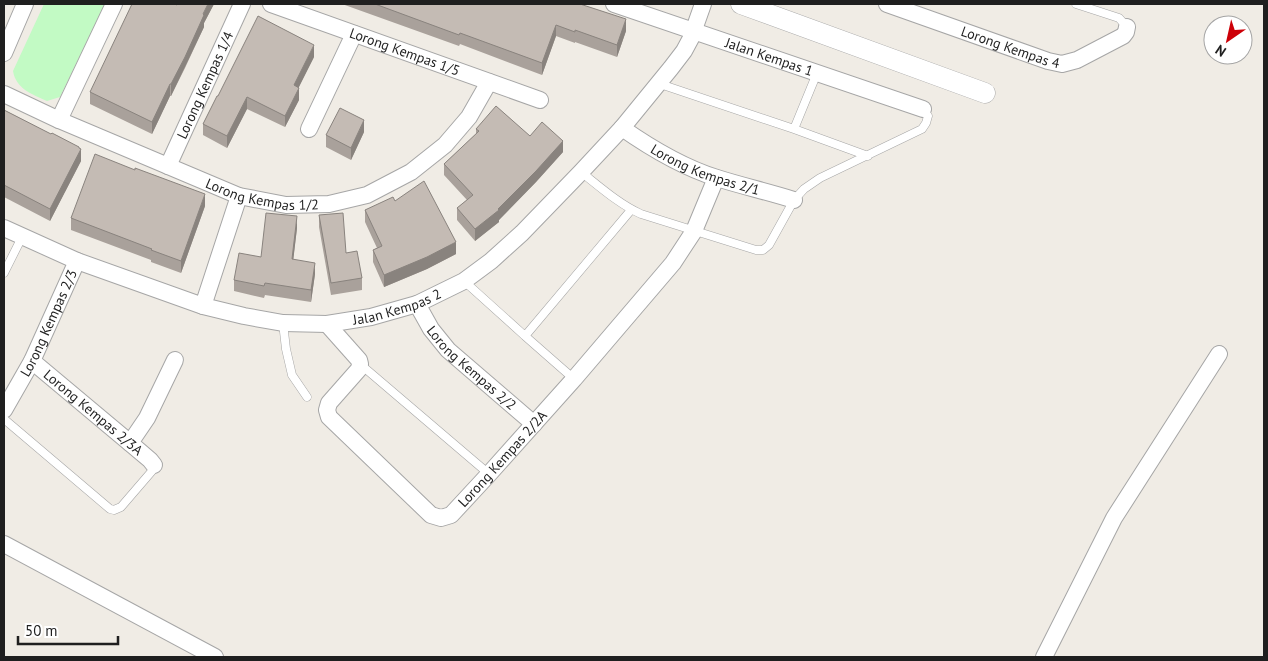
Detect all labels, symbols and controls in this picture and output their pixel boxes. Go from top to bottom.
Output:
north arrow [1203,15,1253,65]
street label: Lorong Kempas 4 [959,22,1062,72]
street label: Lorong Kempas 1/5 [347,24,462,80]
street label: Lorong Kempas 1/4 [173,28,237,142]
street label: Jalan Kempas 1 [722,33,816,80]
text: N [1212,41,1230,61]
street label: Lorong Kempas 2/1 [647,140,762,199]
street label: Lorong Kempas 1/2 [203,174,319,214]
street label: Lorong Kempas 2/3 [16,267,81,380]
street label: Jalan Kempas 2 [351,285,444,329]
street label: Lorong Kempas 2/2 [423,322,520,414]
street label: Lorong Kempas 2/3A [40,366,147,460]
street label: Lorong Kempas 2/2A [454,406,551,511]
scale bar [18,614,118,646]
text: 50 m [25,621,58,640]

